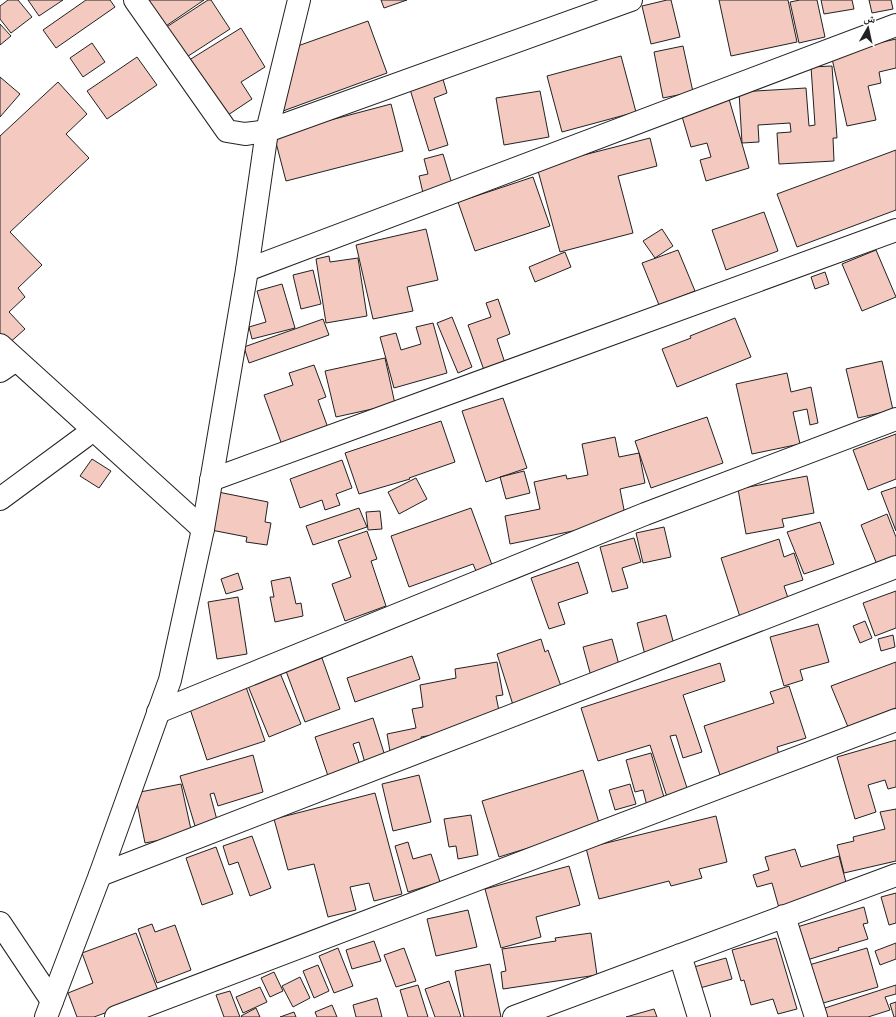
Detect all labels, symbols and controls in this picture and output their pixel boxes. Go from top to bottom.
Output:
north arrow [848,8,888,48]
text: ش [863,10,877,27]

